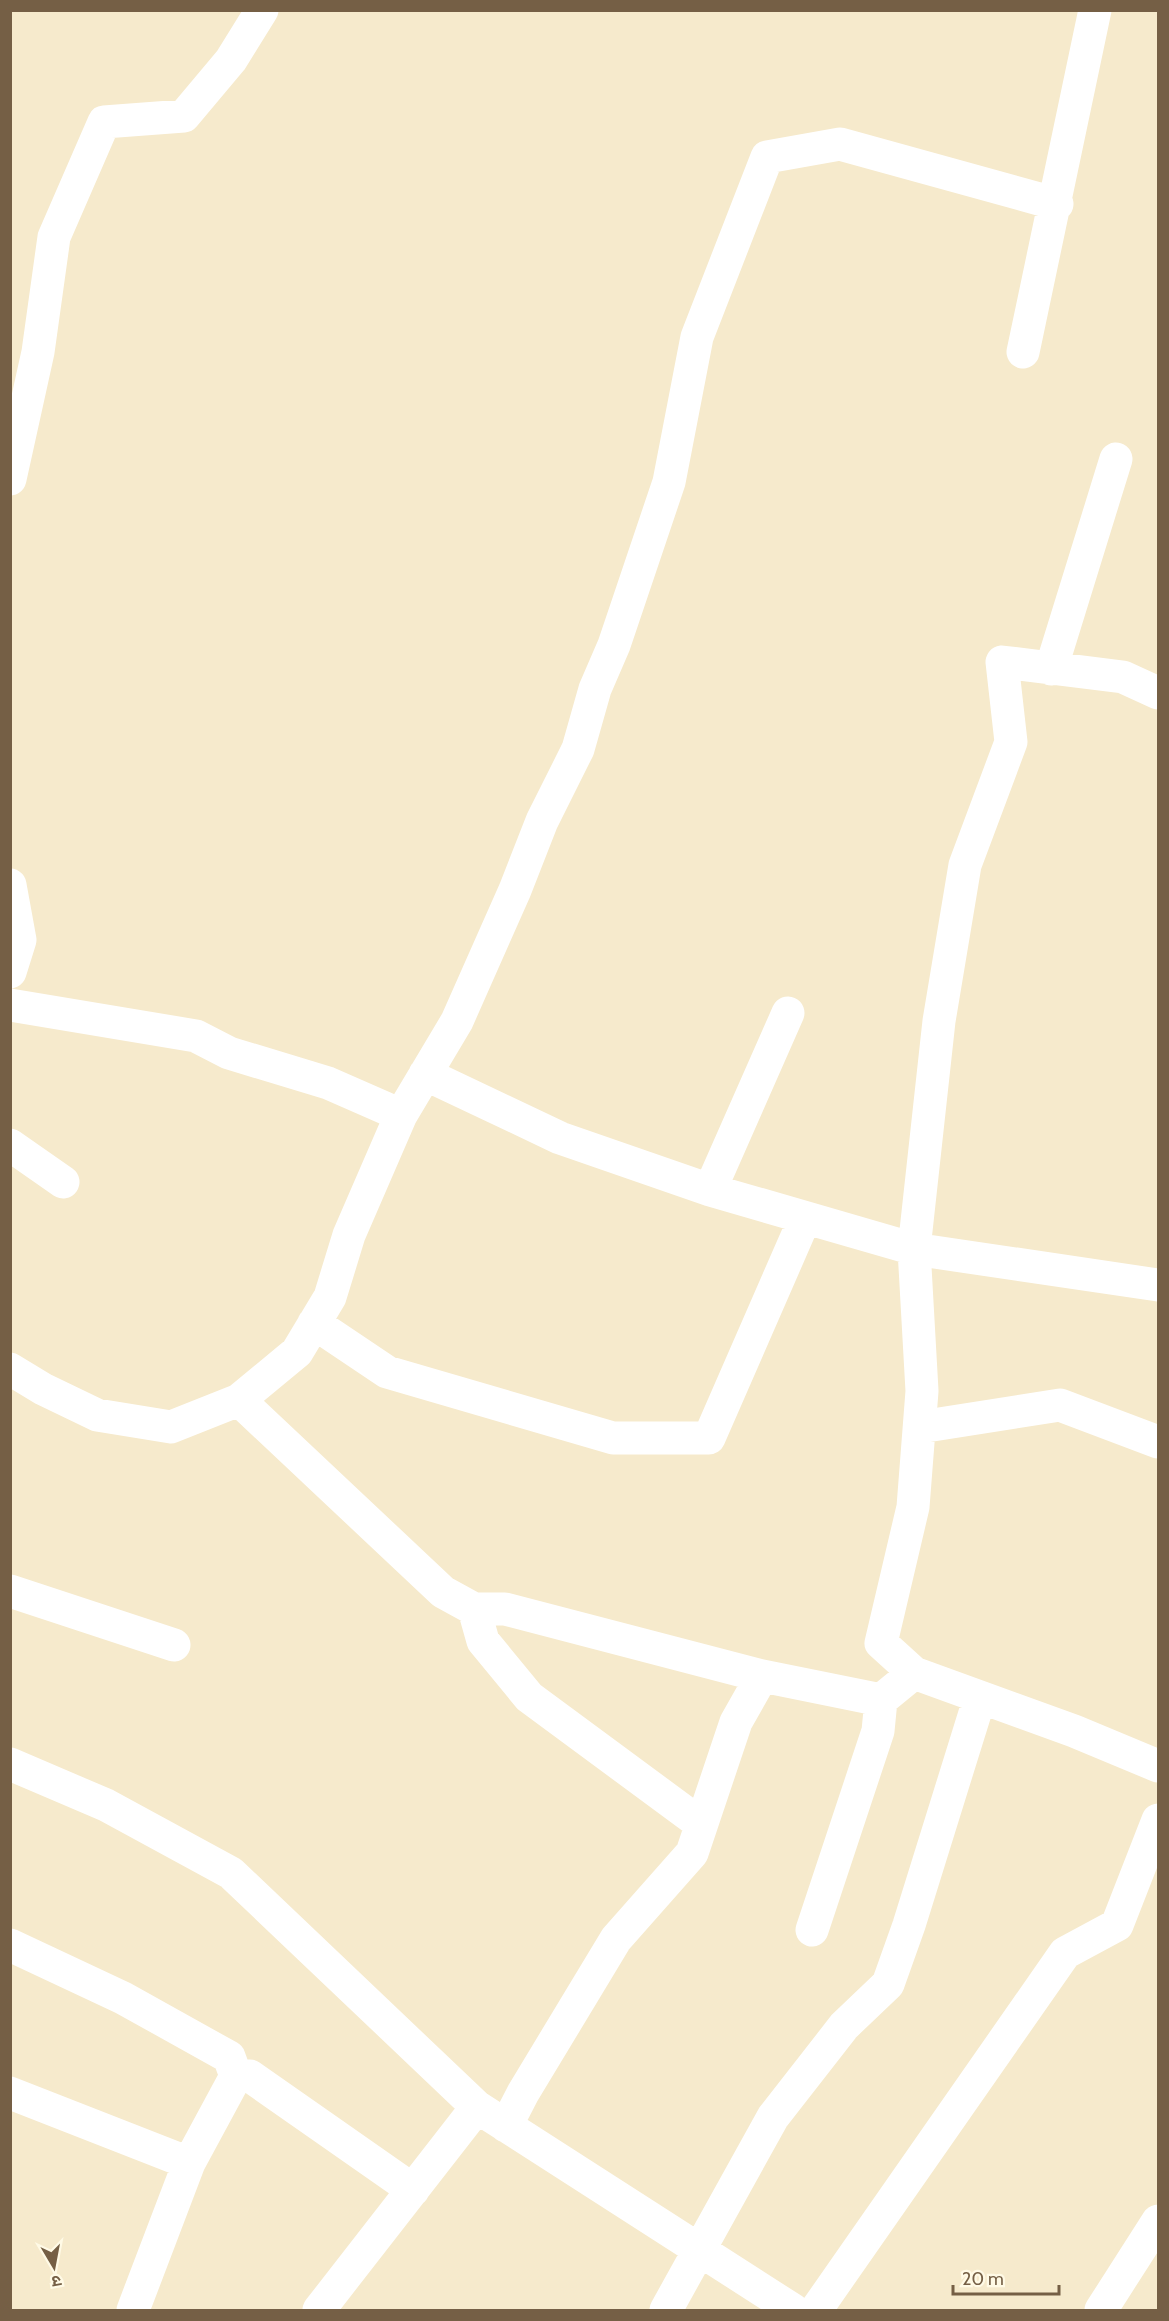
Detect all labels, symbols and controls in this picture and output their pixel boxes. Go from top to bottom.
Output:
north arrow [24,2237,84,2297]
scale bar [953,2258,1060,2296]
text: 20 m [962,2268,1004,2290]
text: उ [50,2271,63,2292]

